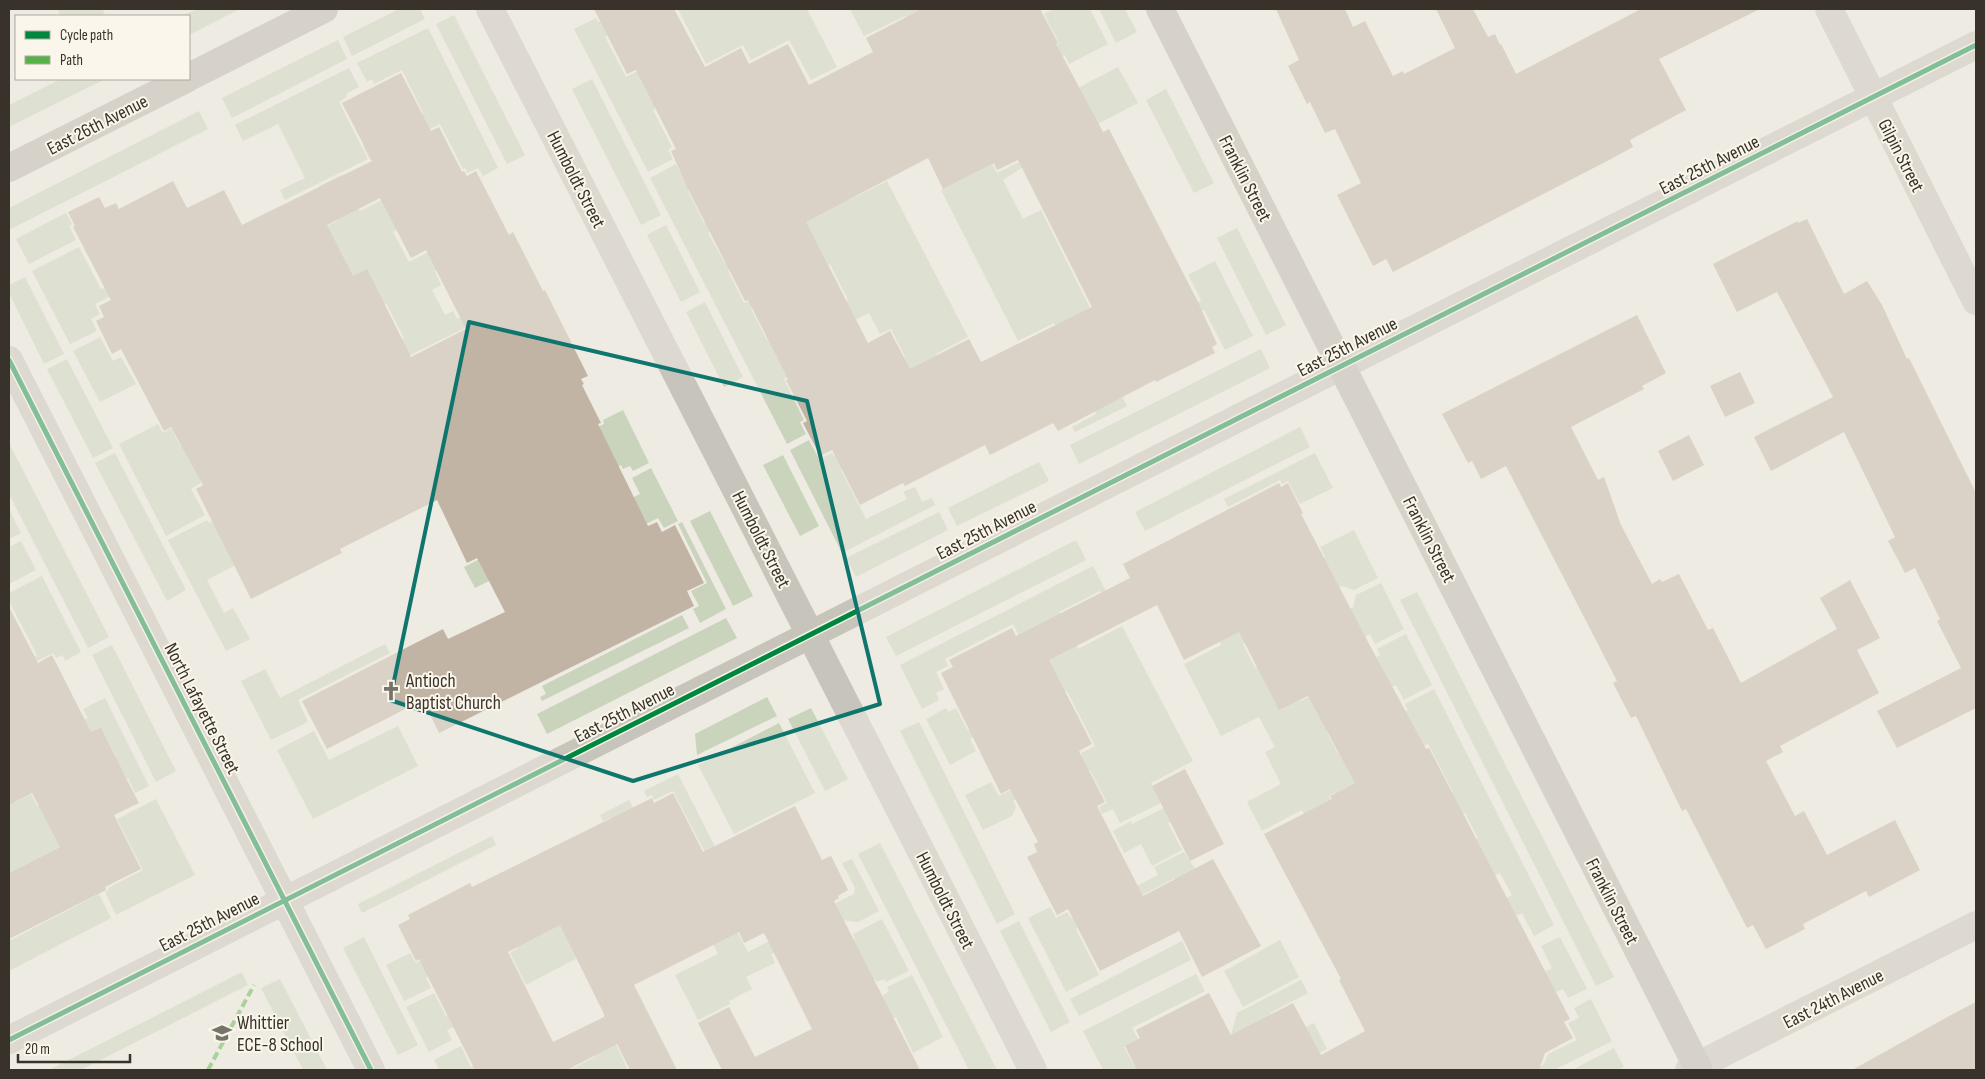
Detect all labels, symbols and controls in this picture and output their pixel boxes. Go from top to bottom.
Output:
legend [15,15,190,80]
text: Cycle path [60,26,113,45]
text: Path [60,51,83,70]
street label: East 26th Avenue [43,90,152,161]
street label: Gilpin Street [1872,115,1929,196]
street label: Humboldt Street [541,127,610,232]
street label: East 25th Avenue [1656,130,1764,200]
street label: Franklin Street [1213,132,1276,226]
street label: East 25th Avenue [1294,312,1402,382]
street label: Humboldt Street [726,487,795,592]
street label: Franklin Street [1397,493,1460,587]
street label: East 25th Avenue [933,495,1041,565]
street label: North Lafayette Street [159,639,245,778]
place label: Antioch Baptist Church [405,670,501,715]
street label: East 25th Avenue [571,678,679,748]
church icon: Antioch Baptist Church [380,680,402,702]
street label: Humboldt Street [910,848,979,953]
street label: Franklin Street [1580,855,1643,949]
street label: East 25th Avenue [156,887,264,957]
street label: East 24th Avenue [1780,964,1888,1034]
place label: Whittier ECE-8 School [237,1012,323,1057]
school or university icon: Whittier ECE-8 School [211,1022,233,1044]
scale bar [18,1032,130,1064]
text: 20 m [25,1040,50,1059]

